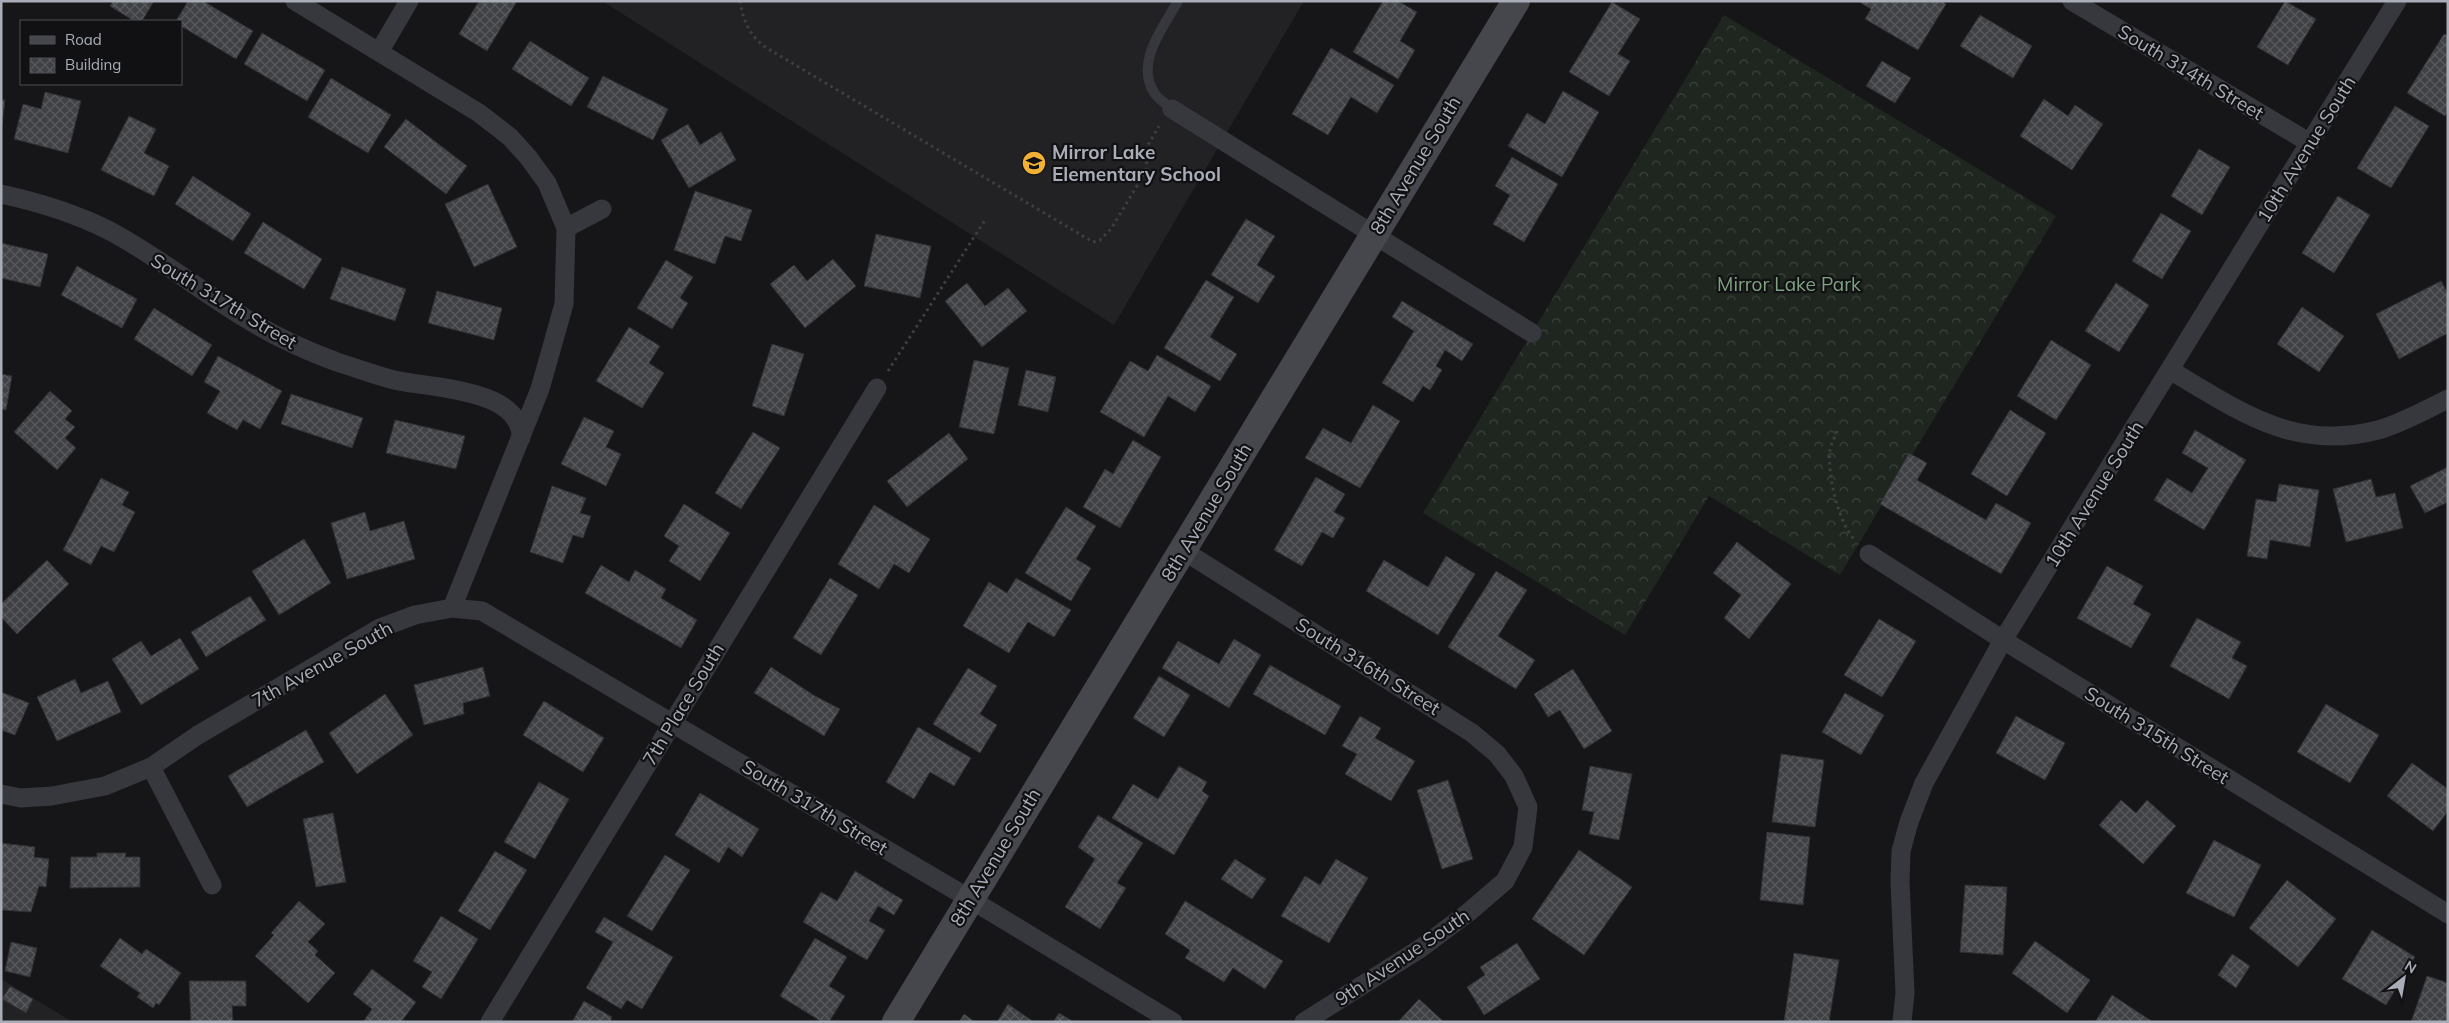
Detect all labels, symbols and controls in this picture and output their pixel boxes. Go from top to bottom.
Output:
street label: South 314th Street [2114,19,2269,125]
legend [20,20,182,85]
text: Road [65,30,102,49]
text: Building [65,55,121,74]
street label: 10th Avenue South [2251,71,2361,227]
street label: 8th Avenue South [1364,92,1466,238]
place label: Mirror Lake Elementary School [1052,140,1221,186]
school or university icon: Mirror Lake Elementary School [1021,150,1047,176]
street label: South 317th Street [147,248,302,354]
park label: Mirror Lake Park [1717,272,1861,296]
street label: 10th Avenue South [2039,416,2149,572]
street label: 8th Avenue South [1155,439,1257,585]
street label: South 316th Street [1291,612,1445,720]
street label: 7th Avenue South [248,616,396,712]
street label: 7th Place South [637,639,729,769]
street label: South 315th Street [2080,681,2234,789]
street label: South 317th Street [738,754,893,860]
street label: 8th Avenue South [944,784,1046,930]
street label: 9th Avenue South [1330,903,1474,1011]
north arrow [2379,953,2429,1003]
text: N [2402,956,2420,977]

